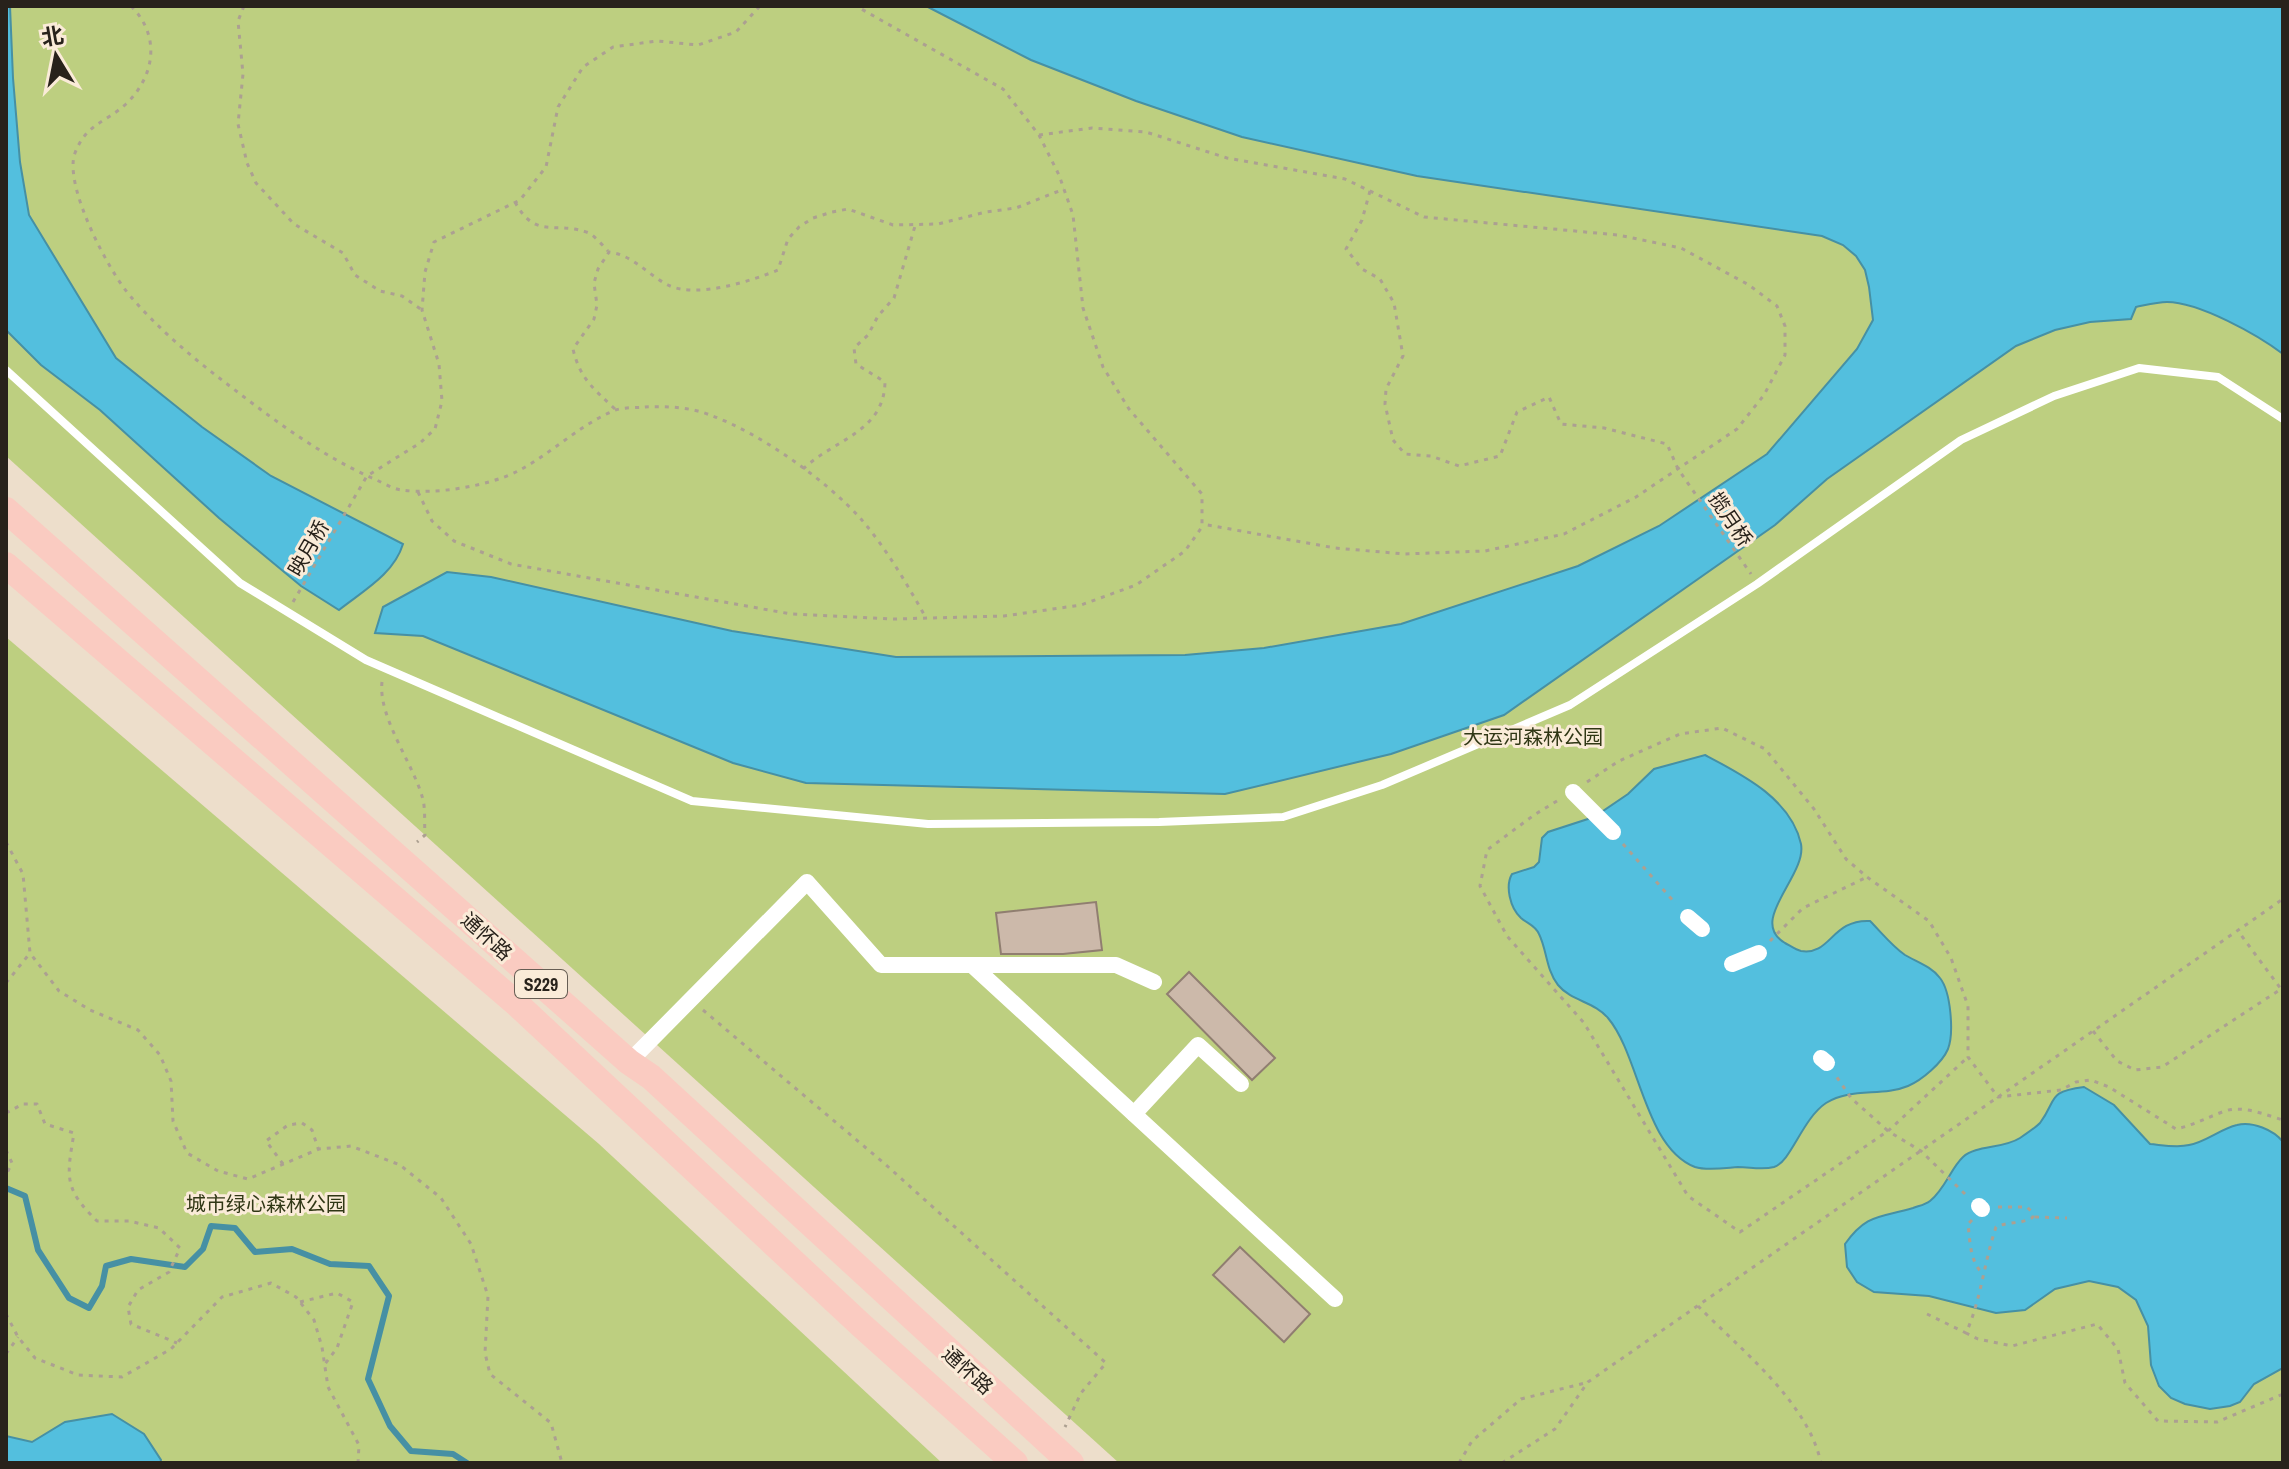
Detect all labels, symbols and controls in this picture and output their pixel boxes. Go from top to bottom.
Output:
north arrow [16,16,96,96]
text: 北 [39,20,66,53]
street label: 揽月桥 [1703,487,1759,551]
street label: 映月桥 [281,515,335,581]
park label: 大运河森林公园 [1463,723,1603,750]
street label: 通怀路 [456,906,518,966]
road number: S229 [515,970,567,998]
park label: 城市绿心森林公园 [186,1190,346,1217]
street label: 通怀路 [937,1340,999,1400]

